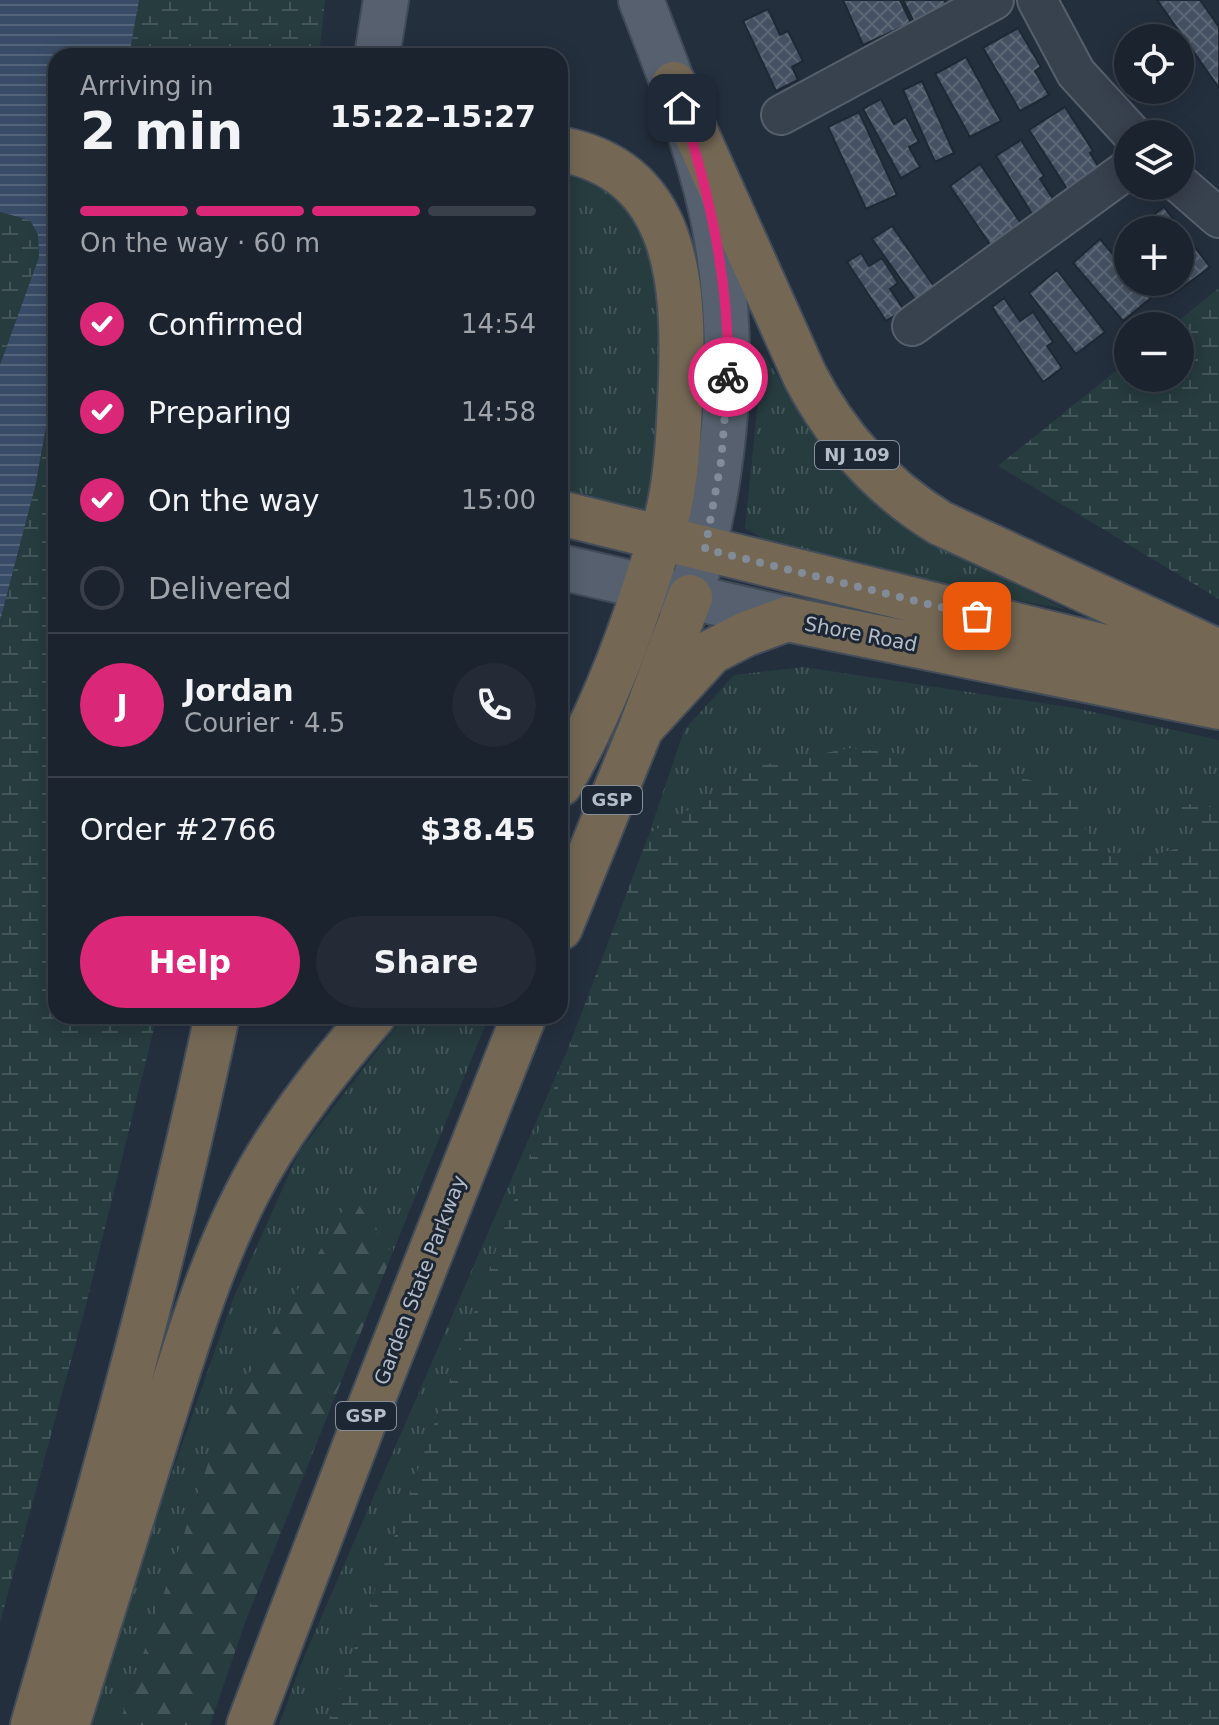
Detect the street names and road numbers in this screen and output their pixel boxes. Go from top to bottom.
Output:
road number: NJ 109 [815,441,899,469]
street label: Shore Road [803,611,919,657]
road number: GSP [582,786,642,814]
street label: Garden State Parkway [369,1172,471,1388]
road number: GSP [336,1402,396,1430]

